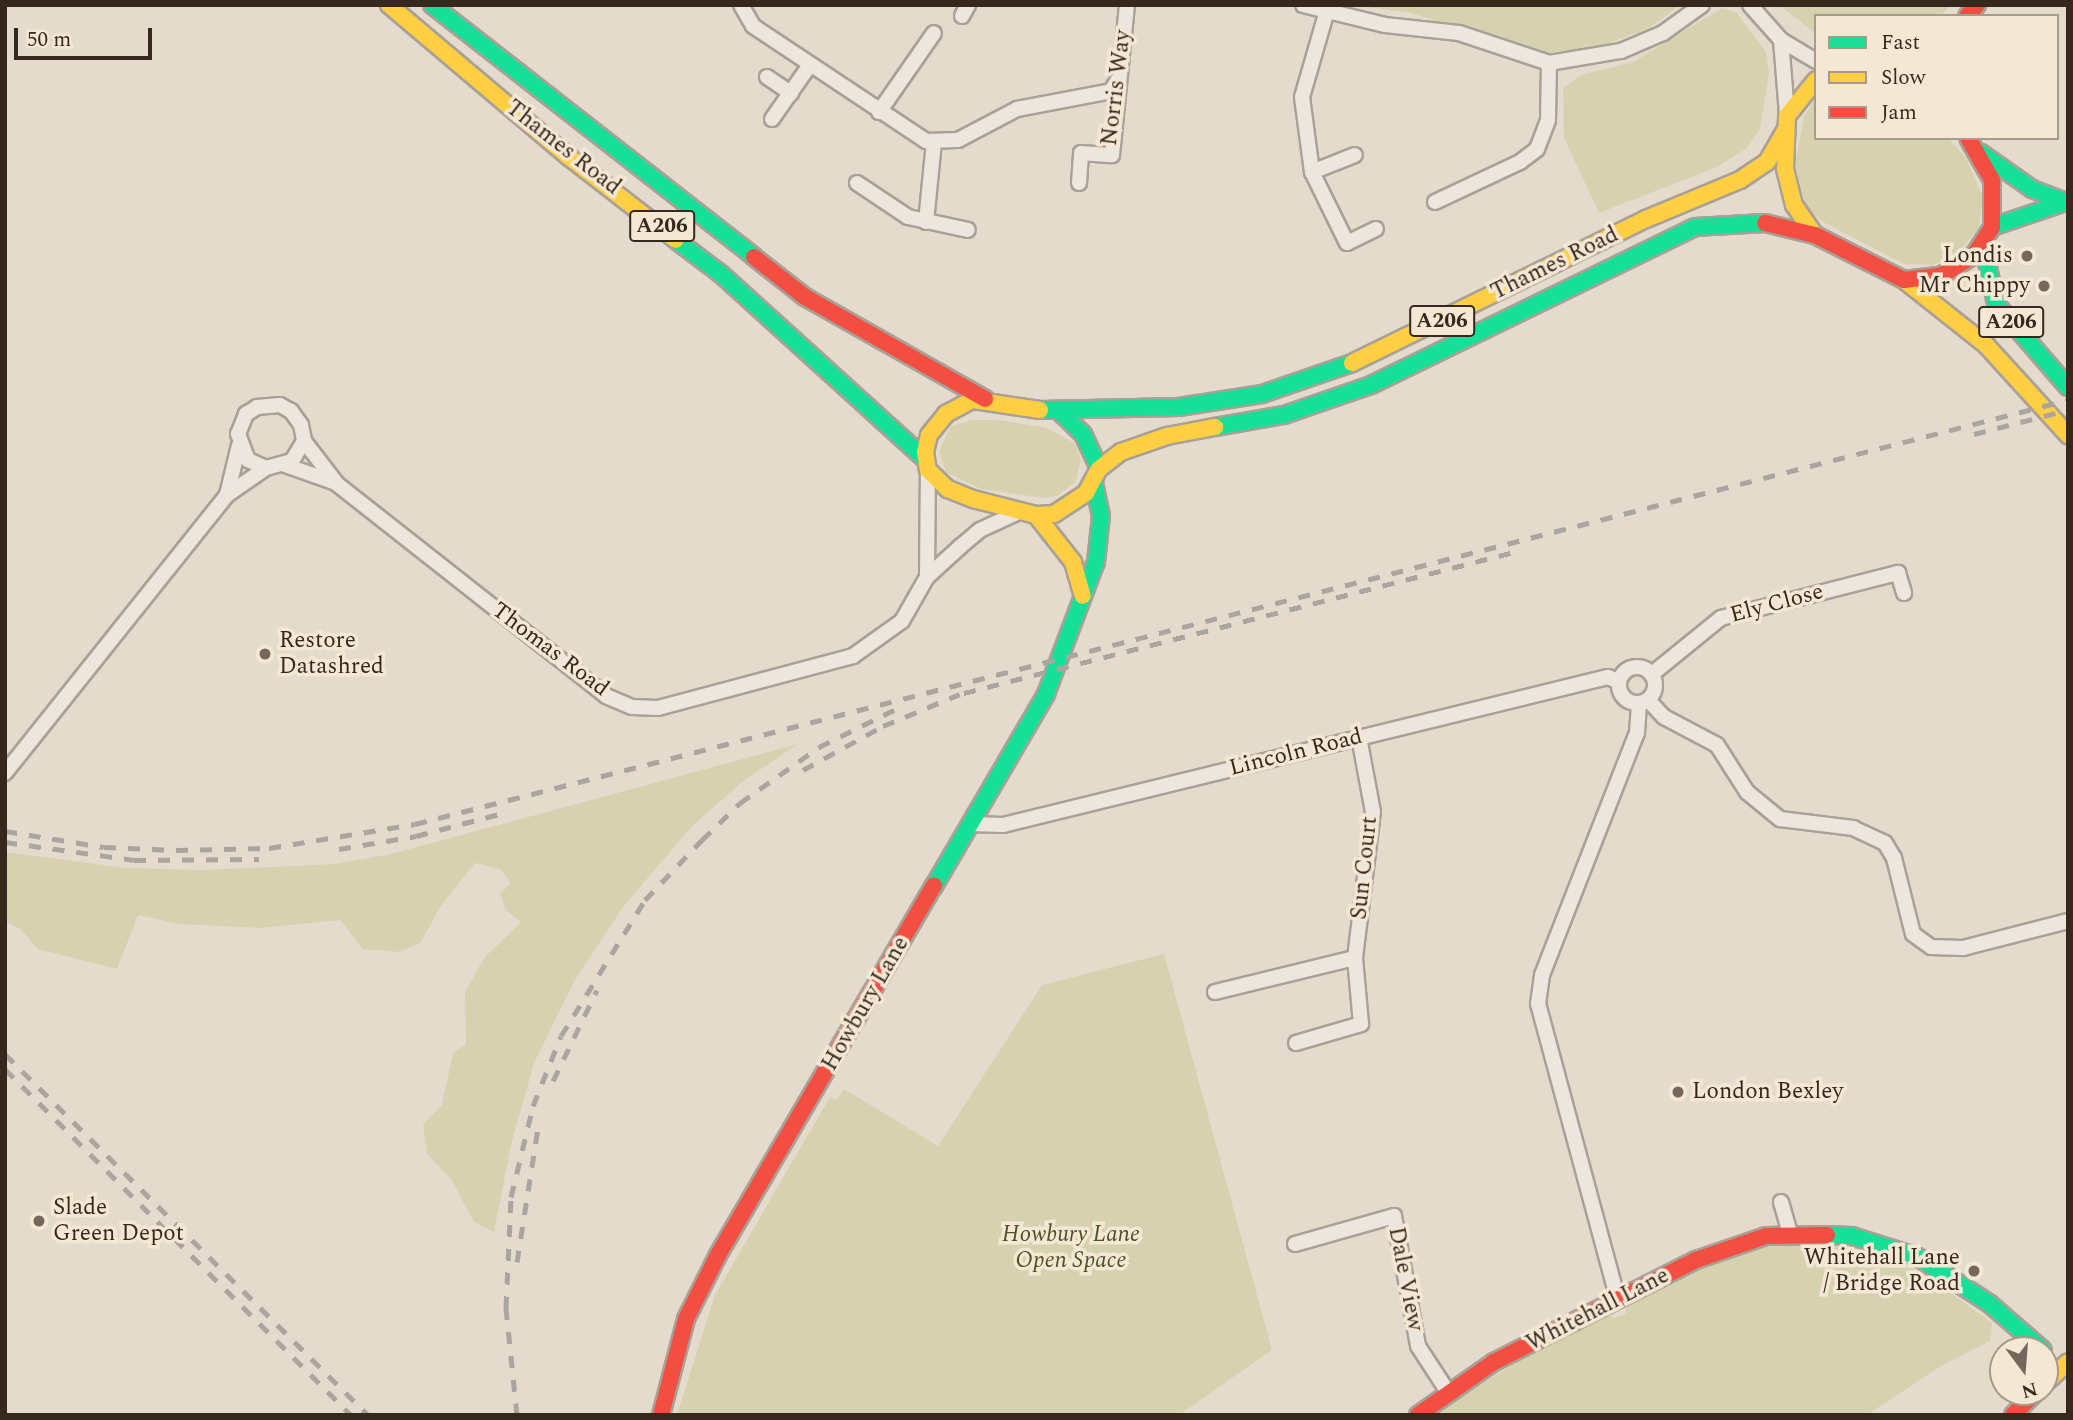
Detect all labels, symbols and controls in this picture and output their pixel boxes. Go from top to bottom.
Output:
scale bar [18,14,156,58]
legend [1814,14,2059,140]
text: 50 m [27,24,71,56]
text: Fast [1881,27,1920,59]
street label: Norris Way [1096,29,1138,147]
text: Slow [1881,62,1925,94]
street label: Thames Road [500,95,626,201]
text: Jam [1881,97,1917,129]
road number: A206 [629,208,695,244]
street label: Thames Road [1487,221,1623,307]
place label: Londis [1943,242,2013,270]
marker: Londis [2019,248,2035,264]
place label: Mr Chippy [1919,272,2030,300]
marker: Mr Chippy [2036,278,2052,294]
road number: A206 [1409,304,1475,338]
road number: A206 [1978,304,2044,340]
street label: Ely Close [1727,578,1827,630]
street label: Thomas Road [486,597,614,703]
place label: Restore Datashred [279,627,384,681]
marker: Restore Datashred [257,646,273,662]
street label: Lincoln Road [1227,723,1365,783]
street label: Sun Court [1346,815,1384,921]
street label: Howbury Lane [816,932,916,1076]
place label: London Bexley [1692,1078,1843,1106]
marker: London Bexley [1670,1084,1686,1100]
place label: Slade Green Depot [53,1194,184,1248]
marker: Slade Green Depot [31,1213,47,1229]
park label: Howbury Lane Open Space [1002,1221,1140,1275]
street label: Dale View [1381,1225,1429,1333]
place label: Whitehall Lane / Bridge Road [1804,1244,1960,1298]
street label: Whitehall Lane [1522,1262,1674,1358]
marker: Whitehall Lane / Bridge Road [1966,1263,1982,1279]
north arrow [1989,1336,2059,1406]
text: N [2018,1374,2041,1406]

